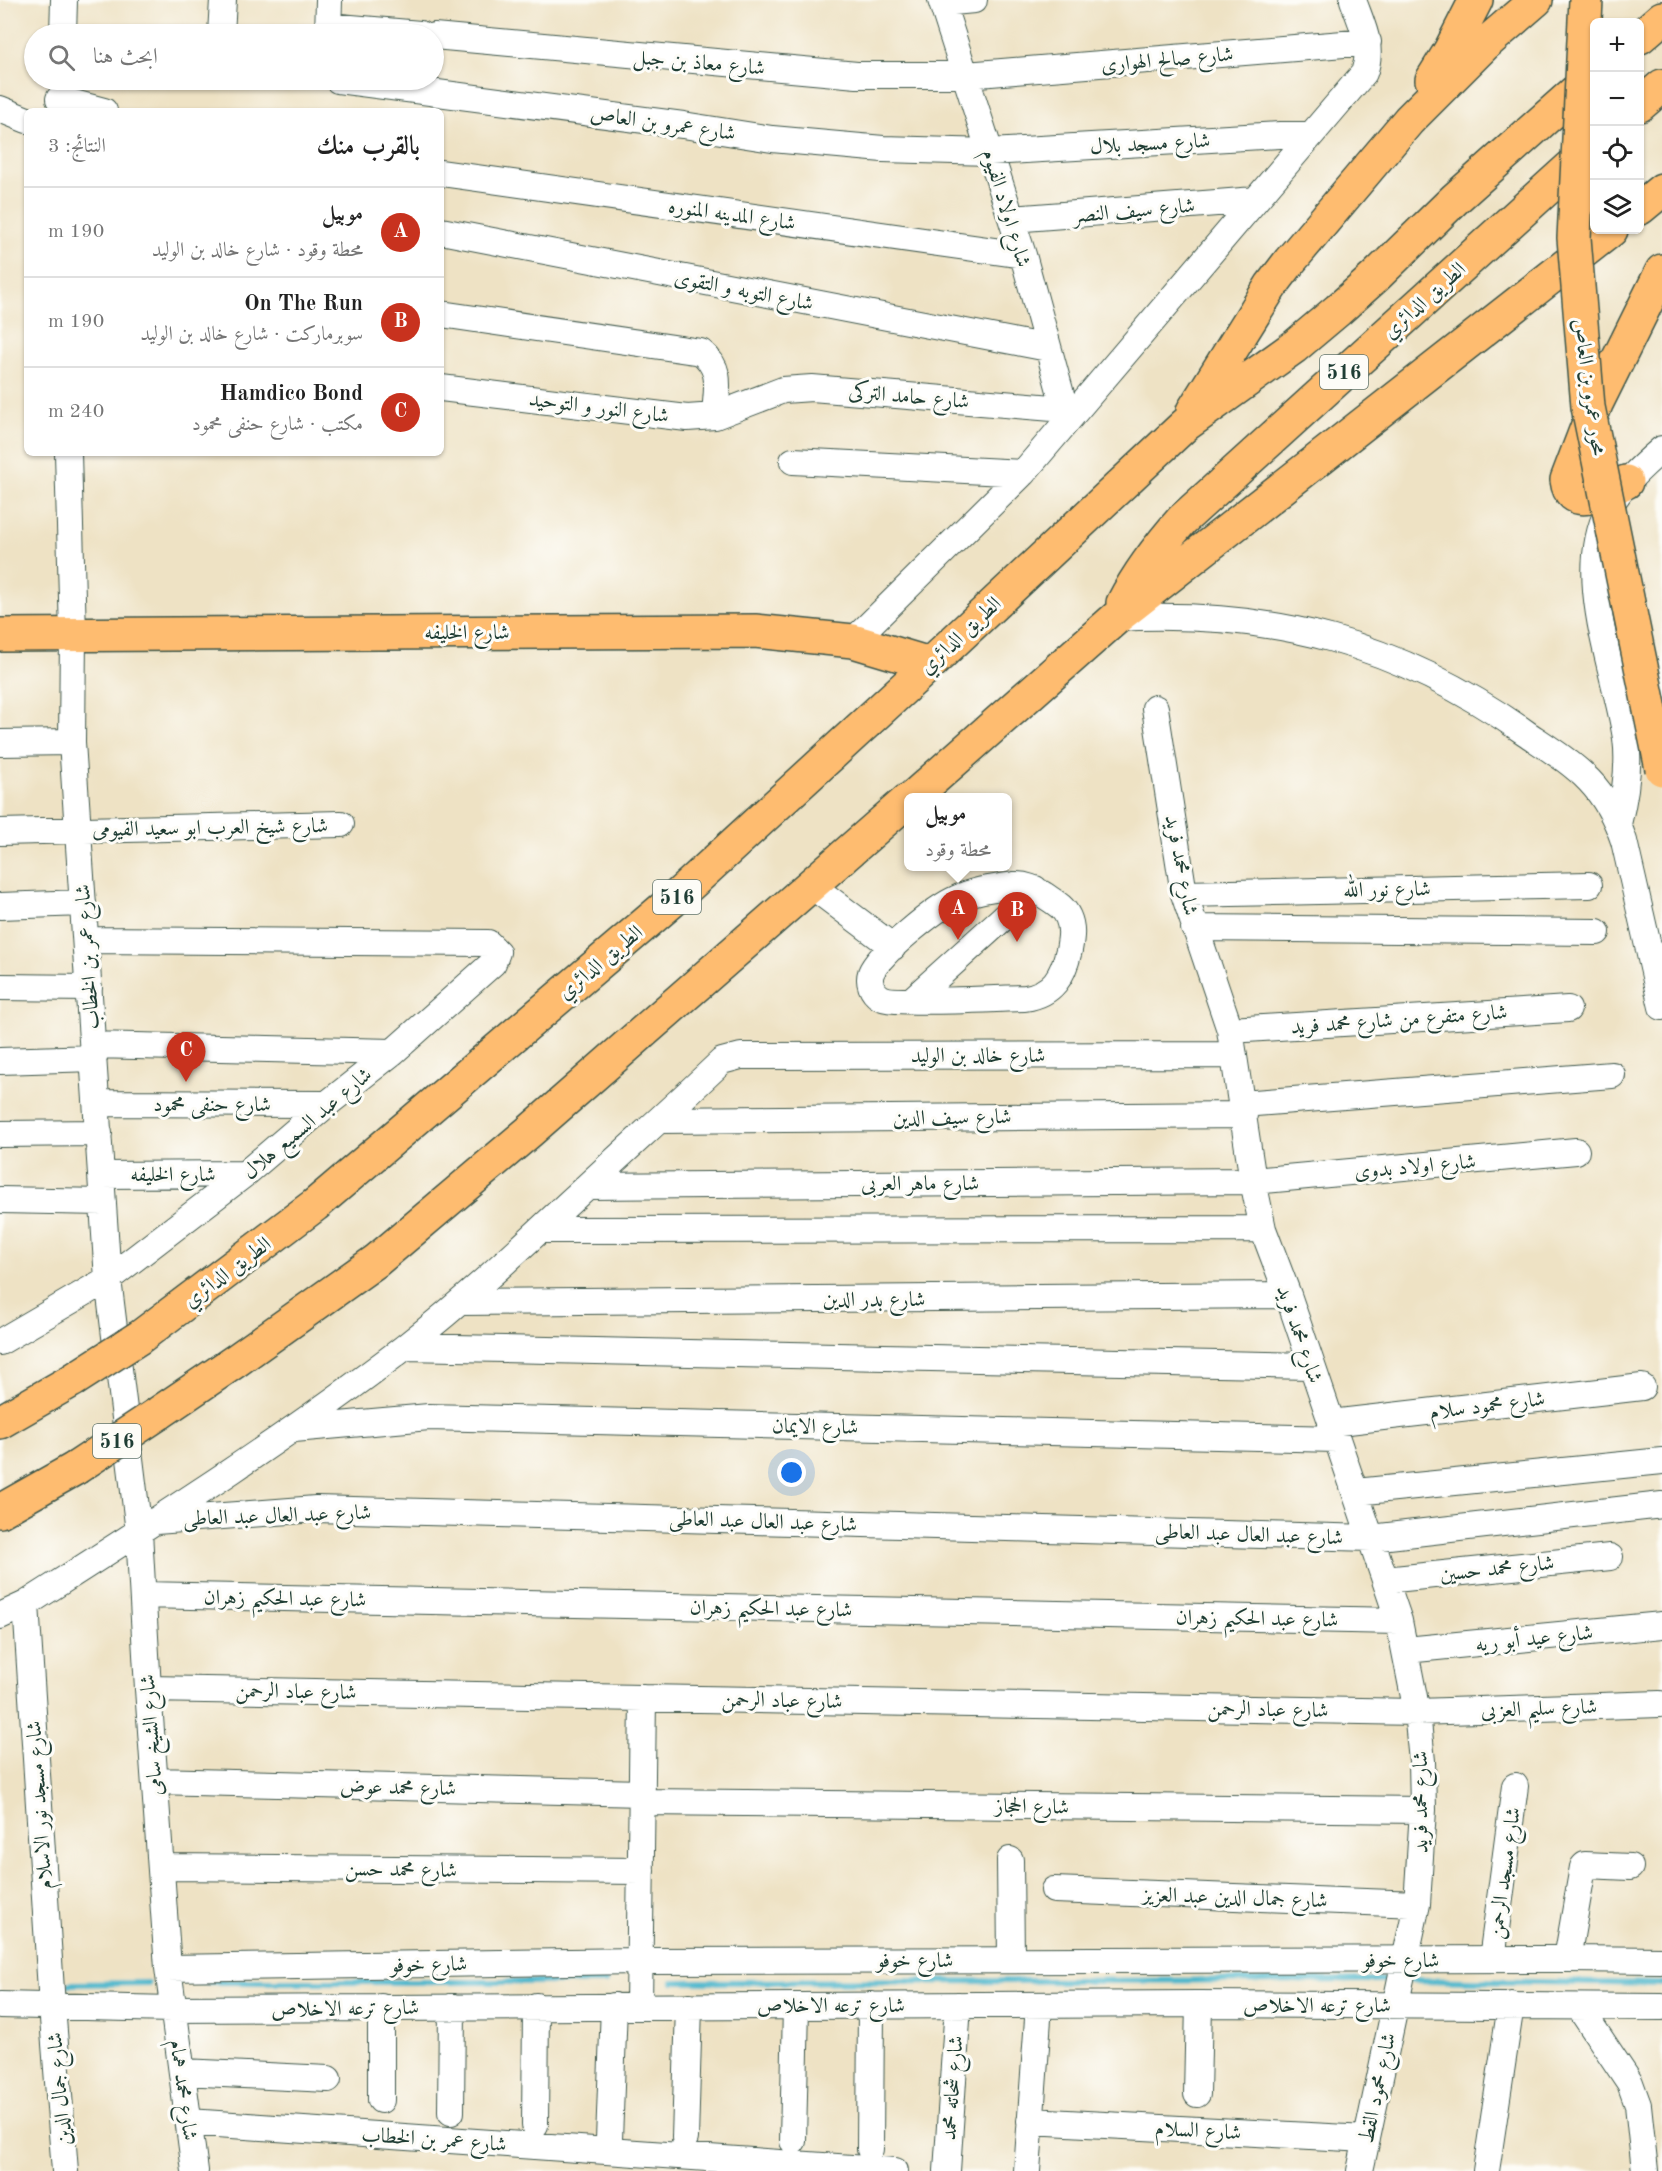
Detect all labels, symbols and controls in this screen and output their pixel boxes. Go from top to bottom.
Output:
map controls [1590,18,1644,234]
button: + [1590,18,1644,72]
search box [24,24,444,90]
icon: search [45,41,78,74]
street label: شارع صالح الهوارى [1100,44,1235,83]
text: ابحث هنا [93,46,158,68]
street label: شارع معاذ بن جبل [632,47,766,86]
button: − [1590,72,1644,126]
street label: شارع عمرو بن العاص [588,104,737,151]
button: locate [1590,126,1644,180]
street label: شارع مسجد بلال [1089,131,1211,164]
text: بالقرب منك [317,134,420,160]
text: النتائج: 3 [48,137,106,157]
street label: شارع اولاد الفيوم [972,147,1033,272]
button: layers [1590,180,1644,234]
street label: شارع المدينه المنوره [666,196,797,241]
street label: شارع سيف النصر [1070,196,1196,233]
text: موبيل [322,203,363,225]
text: 190 m [48,222,104,242]
text: A [393,222,408,242]
text: محطة وقود · شارع خالد بن الوليد [152,241,363,261]
street label: الطريق الدائري [1380,259,1473,346]
street label: شارع التوبه و التقوى [671,268,815,321]
text: On The Run [244,293,363,315]
text: 190 m [48,312,104,332]
text: B [393,312,408,332]
street label: محور عمرو بن العاص [1568,317,1609,458]
text: سوبرماركت · شارع خالد بن الوليد [140,325,363,345]
road number: 516 [1320,355,1368,389]
street label: شارع حامد التركى [847,378,970,419]
text: Hamdico Bond [219,383,363,405]
street label: شارع النور و التوحيد [527,389,670,433]
text: 240 m [48,402,104,422]
text: C [394,402,407,422]
text: مكتب · شارع حنفى محمود [192,415,363,435]
street label: الطريق الدائري [916,593,1009,682]
street label: شارع الخليفه [424,623,510,650]
popup [904,793,1012,871]
text: موبيل [925,803,966,825]
street label: شارع محمد فريد [1155,813,1201,919]
street label: شارع شيخ العرب ابو سعيد الفيومى [92,816,328,848]
text: محطة وقود [925,841,991,861]
street label: شارع نور الله [1343,871,1431,908]
road number: 516 [653,880,701,914]
street label: شارع عمر بن الخطاب [73,883,110,1030]
pin: A [938,890,978,940]
pin: B [998,892,1036,942]
street label: الطريق الدائري [555,922,650,1007]
street label: شارع متفرع من شارع محمد فريد [1290,1002,1509,1045]
pin: C [166,1032,206,1082]
street label: شارع خالد بن الوليد [911,1046,1045,1073]
street label: شارع عبد السميع هلال [239,1064,381,1189]
street label: شارع حنفى محمود [153,1095,271,1122]
street label: شارع سيف الدين [892,1107,1012,1136]
street label: شارع اولاد بدوى [1353,1152,1477,1189]
street label: شارع الخليفه [130,1165,216,1192]
street label: شارع ماهر العربى [861,1174,979,1201]
street label: الطريق الدائري [180,1234,278,1316]
street label: شارع محمد فريد [1266,1283,1325,1388]
street label: شارع بدر الدين [823,1290,925,1317]
street label: شارع محمود سلام [1428,1389,1547,1430]
street label: شارع الايمان [771,1416,858,1445]
road number: 516 [93,1424,141,1458]
your location [777,1458,806,1487]
street label: شارع عبد العال عبد العاطى [183,1503,372,1536]
street label: شارع عبد العال عبد العاطى [668,1509,857,1542]
street label: شارع عبد العال عبد العاطى [1154,1522,1343,1555]
street label: شارع محمد حسين [1439,1553,1556,1592]
street label: شارع عبد الحكيم زهران [203,1586,367,1620]
street label: شارع عبد الحكيم زهران [689,1596,853,1630]
street label: شارع عبد الحكيم زهران [1175,1606,1339,1640]
street label: شارع عيد أبو ريه [1474,1617,1595,1662]
street label: شارع الشيخ سامى [138,1673,174,1796]
street label: شارع عباد الرحمن [235,1680,357,1710]
street label: شارع عباد الرحمن [721,1689,843,1719]
street label: شارع سليم العزبى [1481,1697,1598,1731]
street label: شارع عباد الرحمن [1207,1698,1329,1728]
street label: شارع مسجد نور الاسلام [24,1720,63,1890]
street label: شارع محمد فريد [1411,1751,1438,1853]
street label: شارع محمد عوض [340,1777,456,1806]
street label: شارع الحجاز [993,1795,1069,1825]
street label: شارع مسجد الرحمن [1485,1806,1531,1941]
street label: شارع محمد حسن [345,1859,457,1888]
street label: شارع جمال الدين عبد العزيز [1140,1885,1328,1918]
street label: شارع خوفو [875,1951,953,1978]
street label: شارع خوفو [1361,1951,1439,1978]
street label: شارع خوفو [388,1954,468,1983]
street label: شارع ترعه الاخلاص [757,1996,905,2023]
street label: شارع ترعه الاخلاص [1243,1996,1391,2023]
street label: شارع ترعه الاخلاص [271,1998,419,2027]
street label: شارع جمال الدين [45,2031,82,2146]
street label: شارع محمود القط [1356,2031,1406,2147]
street label: شارع شحاته محمد [939,2035,974,2142]
street label: شارع محمد همام [159,2038,200,2143]
street label: شارع السلام [1154,2119,1242,2150]
street label: شارع عمر بن الخطاب [360,2125,507,2162]

